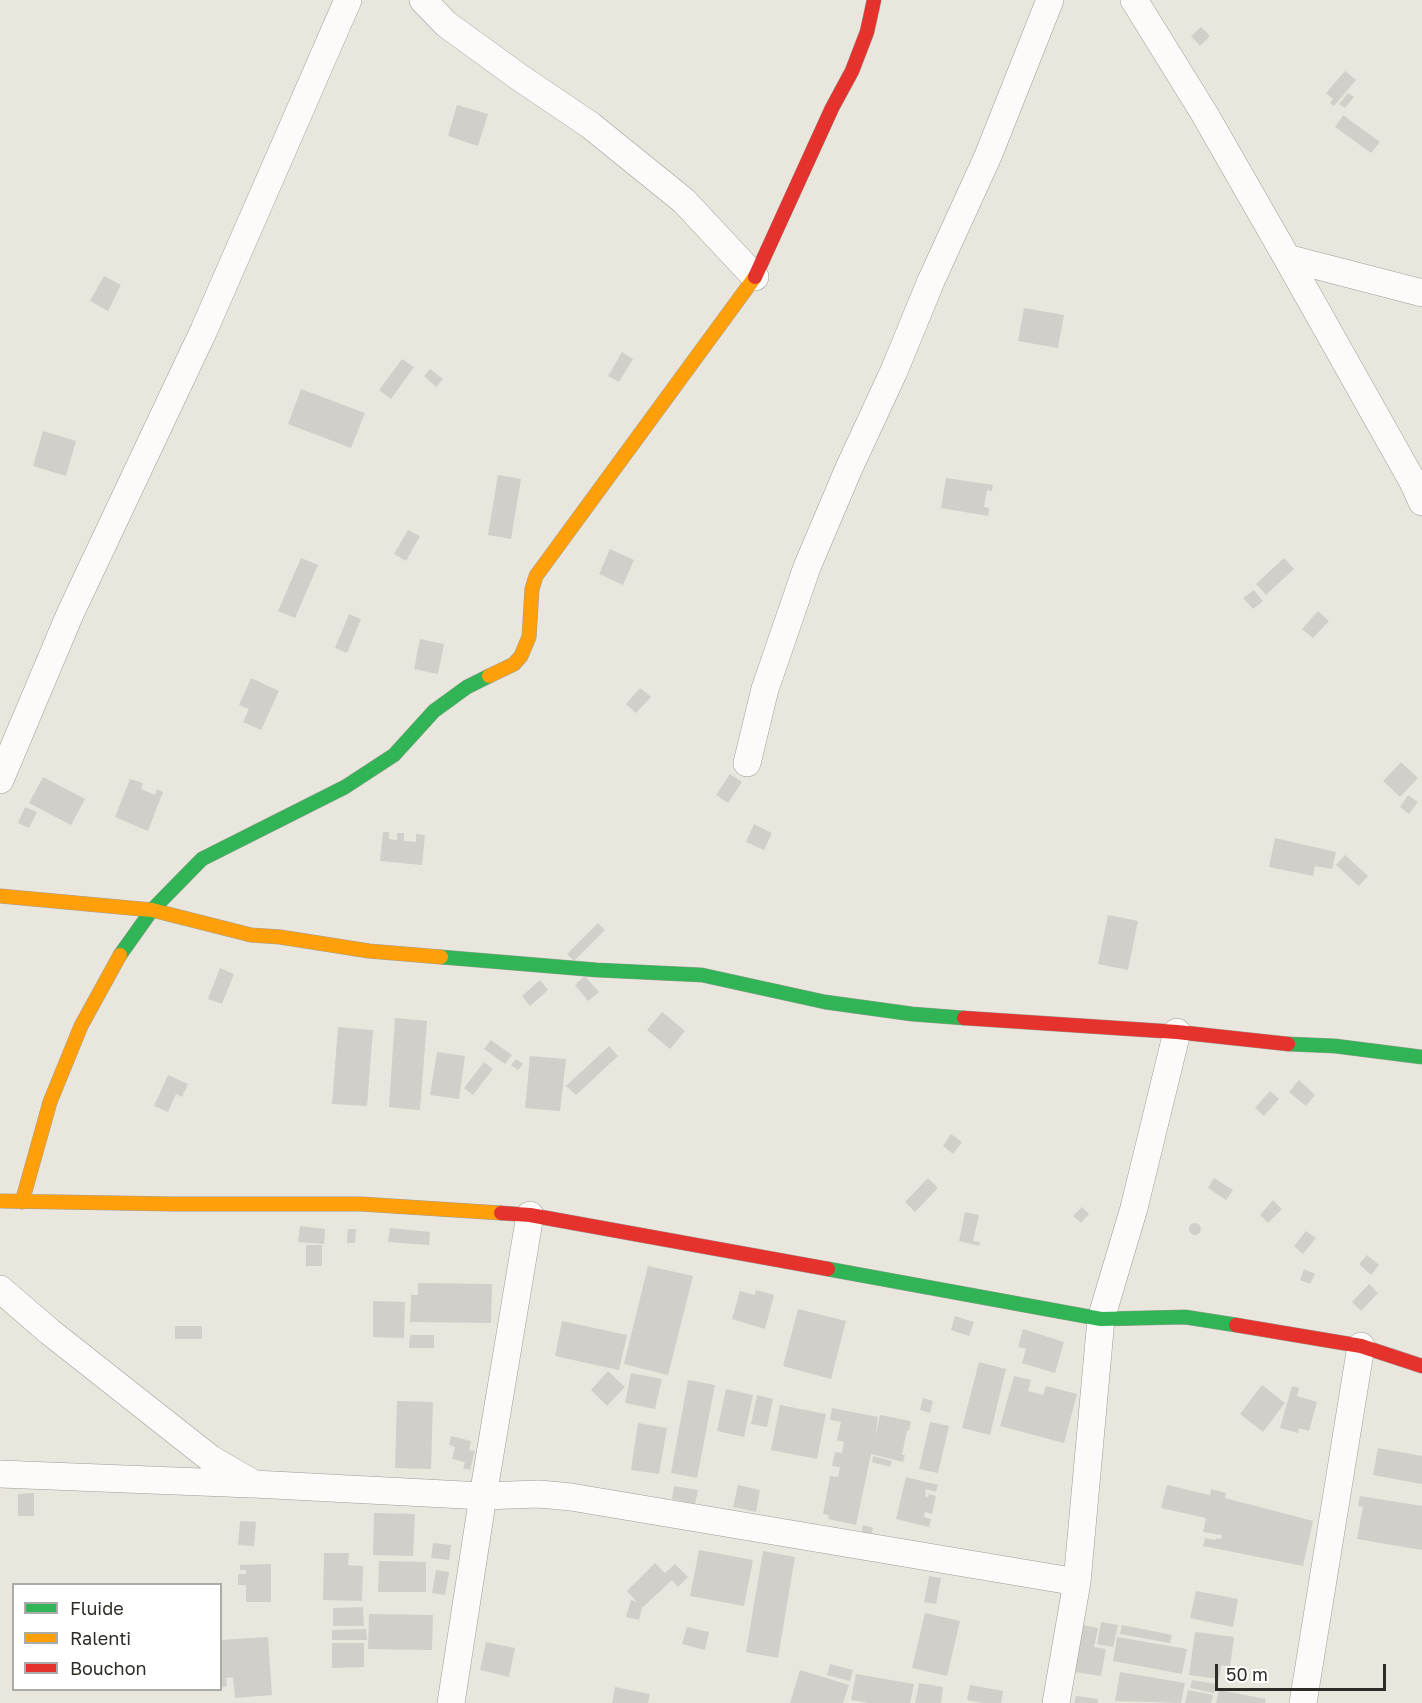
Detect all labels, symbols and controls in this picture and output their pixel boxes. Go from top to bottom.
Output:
legend [12,1583,222,1691]
text: Fluide [70,1597,124,1619]
text: Ralenti [70,1627,131,1649]
scale bar [1218,1652,1389,1690]
text: Bouchon [70,1657,147,1679]
text: 50 m [1226,1663,1268,1685]

